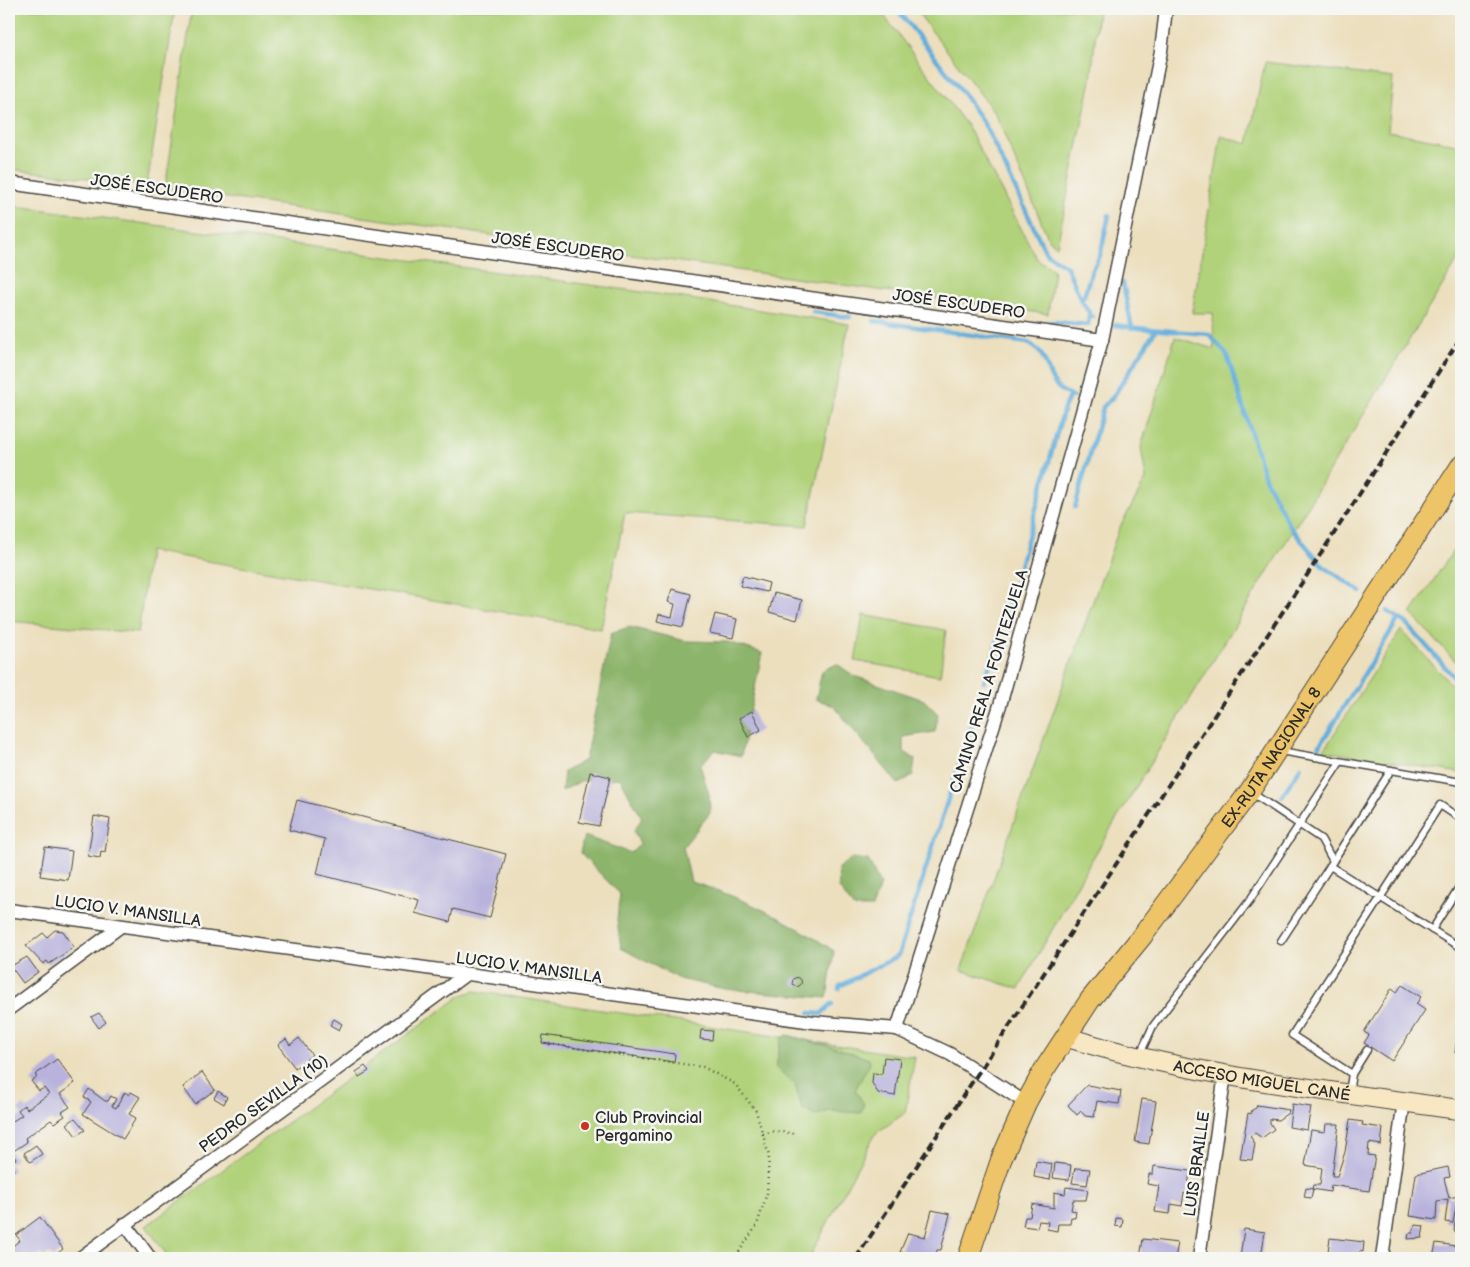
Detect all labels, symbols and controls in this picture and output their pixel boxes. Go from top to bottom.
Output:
street label: JOSÉ ESCUDERO [89,169,225,208]
street label: JOSÉ ESCUDERO [490,227,626,266]
street label: JOSÉ ESCUDERO [891,284,1027,323]
street label: CAMINO REAL A FONTEZUELA [946,567,1033,796]
street label: EX-RUTA NACIONAL 8 [1218,684,1326,832]
street label: LUCIO V. MANSILLA [54,892,202,931]
street label: LUCIO V. MANSILLA [455,949,603,988]
street label: PEDRO SEVILLA (10) [196,1051,332,1157]
street label: ACCESO MIGUEL CANÉ [1172,1057,1352,1105]
place label: Club Provincial Pergamino [595,1109,702,1146]
street label: LUIS BRAILLE [1181,1110,1214,1218]
marker: Club Provincial Pergamino [579,1120,591,1132]

